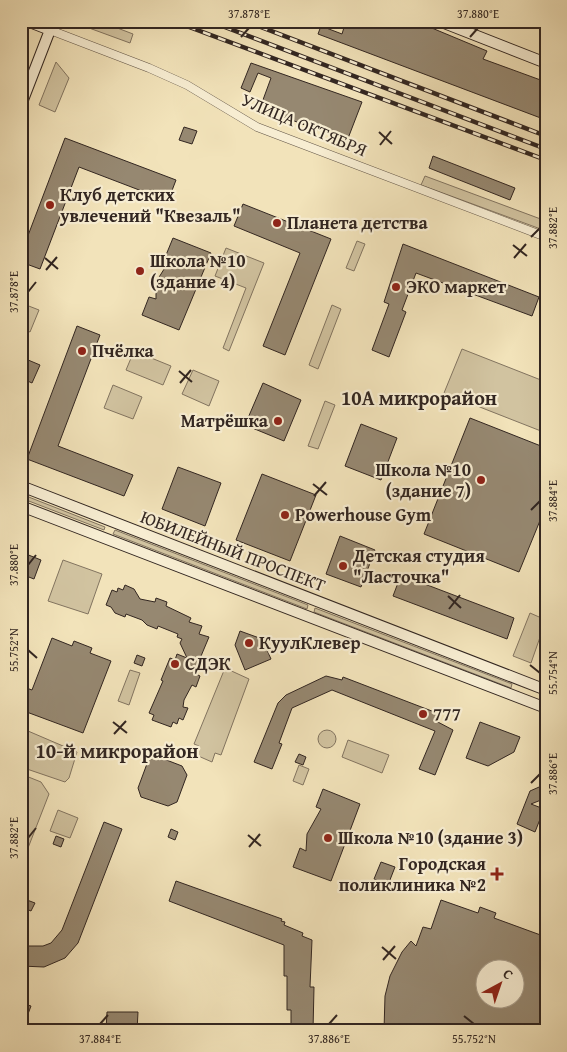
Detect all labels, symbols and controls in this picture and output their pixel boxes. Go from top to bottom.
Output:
text: 37.878°E [228,5,270,22]
text: 37.880°E [457,5,499,22]
street label: УЛИЦА ОКТЯБРЯ [237,86,372,163]
place label: Клуб детских увлечений "Квезаль" [59,181,241,229]
marker: Клуб детских увлечений "Квезаль" [44,199,56,211]
text: 37.882°E [544,207,561,249]
place label: Планета детства [287,209,428,236]
marker: Планета детства [271,217,283,229]
place label: Школа №10 (здание 4) [150,247,246,295]
marker: Школа №10 (здание 4) [134,265,146,277]
text: 37.878°E [5,271,22,313]
place label: ЭКО маркет [406,273,507,300]
marker: ЭКО маркет [390,281,402,293]
place label: Пчёлка [92,337,154,364]
marker: Пчёлка [76,345,88,357]
district label: 10А микрорайон [341,383,497,412]
place label: Матрёшка [181,407,269,434]
marker: Матрёшка [272,415,284,427]
place label: Школа №10 (здание 7) [375,456,471,504]
marker: Школа №10 (здание 7) [475,474,487,486]
text: 37.884°E [544,480,561,522]
place label: Powerhouse Gym [295,501,432,528]
street label: ЮБИЛЕЙНЫЙ ПРОСПЕКТ [137,503,330,598]
marker: Powerhouse Gym [279,509,291,521]
place label: Детская студия "Ласточка" [352,542,485,590]
text: 37.880°E [5,544,22,586]
marker: Детская студия "Ласточка" [337,560,349,572]
text: 55.752°N [5,628,22,672]
place label: КуулКлевер [259,629,361,656]
marker: КуулКлевер [243,637,255,649]
place label: СДЭК [185,650,231,677]
text: 55.754°N [544,651,561,695]
marker: СДЭК [169,658,181,670]
place label: 777 [433,700,461,727]
marker: 777 [417,708,429,720]
district label: 10-й микрорайон [35,736,199,765]
text: 37.886°E [544,753,561,795]
text: 37.882°E [5,817,22,859]
place label: Школа №10 (здание 3) [338,824,523,851]
marker: Школа №10 (здание 3) [322,832,334,844]
place label: Городская поликлиника №2 [339,850,486,898]
marker: Городская поликлиника №2 [490,867,504,881]
north arrow [474,960,524,1010]
text: С [499,964,518,984]
text: 37.884°E [79,1030,121,1047]
text: 37.886°E [308,1030,350,1047]
text: 55.752°N [452,1030,496,1047]

